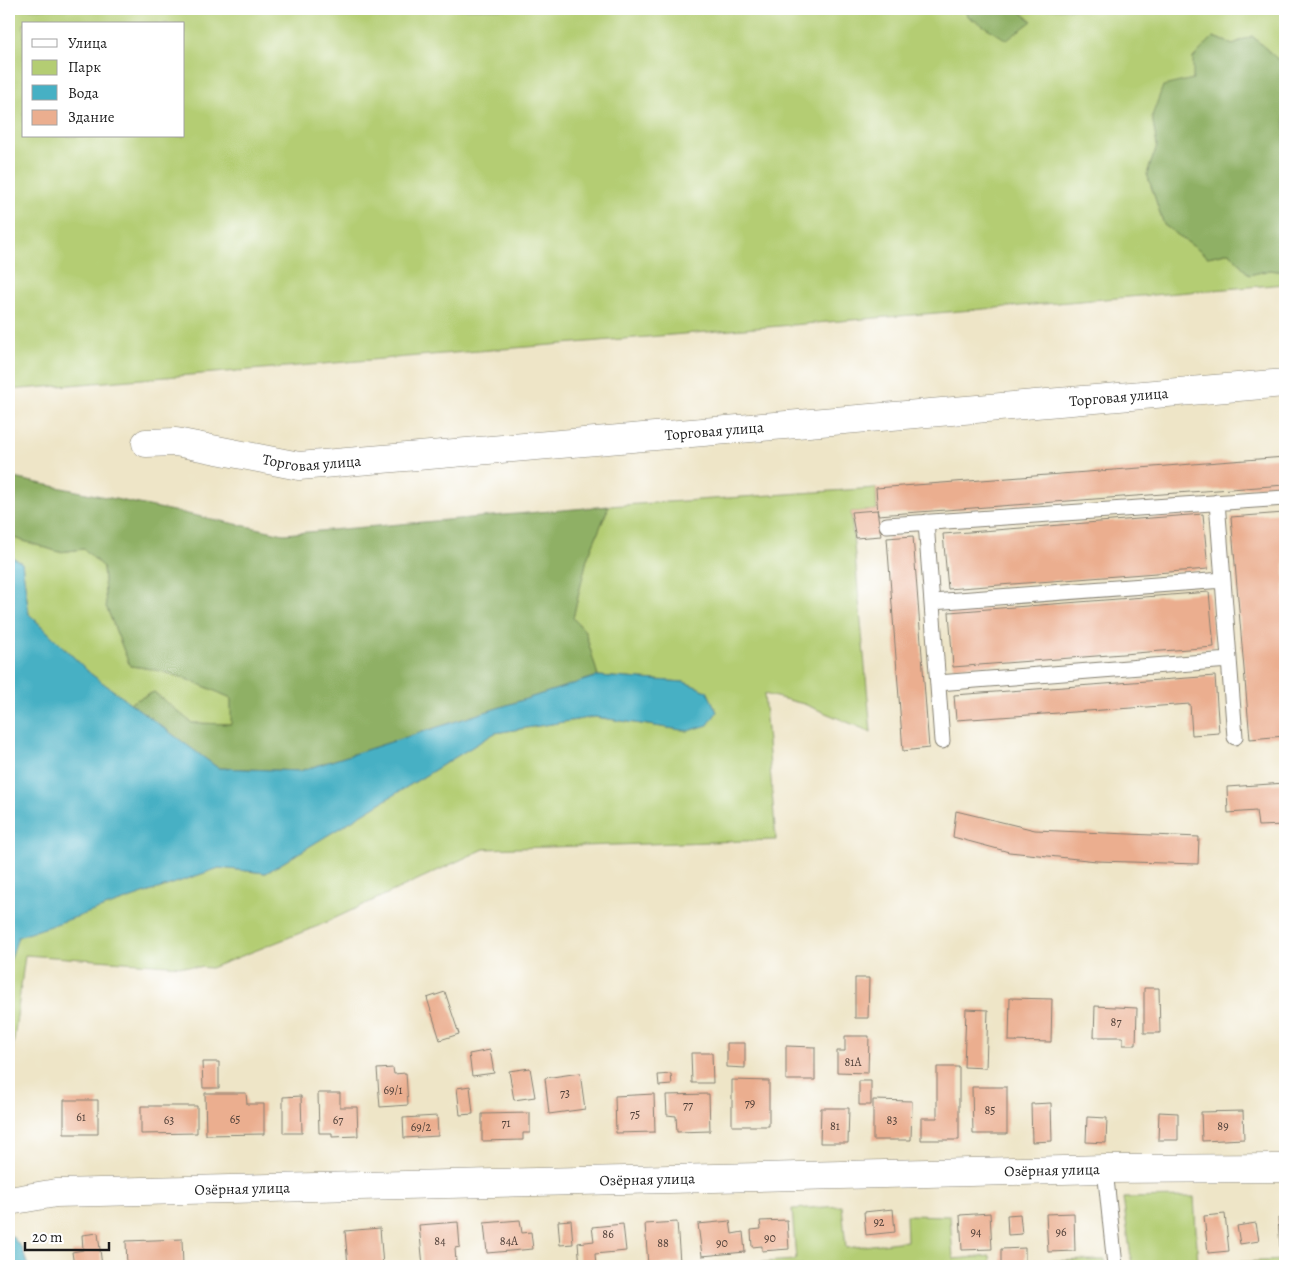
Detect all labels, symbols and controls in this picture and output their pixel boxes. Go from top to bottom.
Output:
legend [22,22,185,138]
text: Улица [68,33,107,53]
text: Парк [68,57,101,77]
text: Вода [68,83,99,103]
text: Здание [68,107,115,127]
street label: Торговая улица [1068,383,1169,411]
street label: Торговая улица [664,417,765,445]
street label: Торговая улица [261,449,362,476]
house number: 87 [1111,1014,1122,1030]
house number: 81А [845,1054,862,1070]
house number: 69/1 [383,1082,403,1098]
house number: 73 [560,1085,570,1101]
house number: 79 [745,1095,755,1111]
house number: 77 [683,1097,694,1113]
house number: 85 [985,1102,995,1118]
house number: 75 [630,1106,640,1122]
house number: 61 [76,1109,86,1125]
house number: 65 [230,1111,240,1127]
house number: 63 [164,1112,174,1128]
house number: 67 [333,1112,344,1128]
house number: 83 [887,1112,897,1128]
house number: 71 [501,1115,511,1131]
house number: 81 [830,1118,840,1134]
house number: 89 [1217,1118,1229,1134]
house number: 69/2 [411,1119,432,1135]
street label: Озёрная улица [1004,1159,1100,1181]
street label: Озёрная улица [599,1168,695,1191]
street label: Озёрная улица [194,1178,290,1200]
house number: 92 [873,1214,885,1230]
scale bar [25,1220,109,1252]
house number: 94 [971,1224,982,1240]
house number: 96 [1055,1224,1067,1240]
house number: 86 [602,1226,614,1242]
text: 20 m [32,1227,63,1247]
house number: 90 [764,1230,776,1246]
house number: 84 [434,1233,446,1249]
house number: 84А [500,1233,519,1249]
house number: 88 [657,1235,669,1251]
house number: 90 [716,1235,728,1251]

